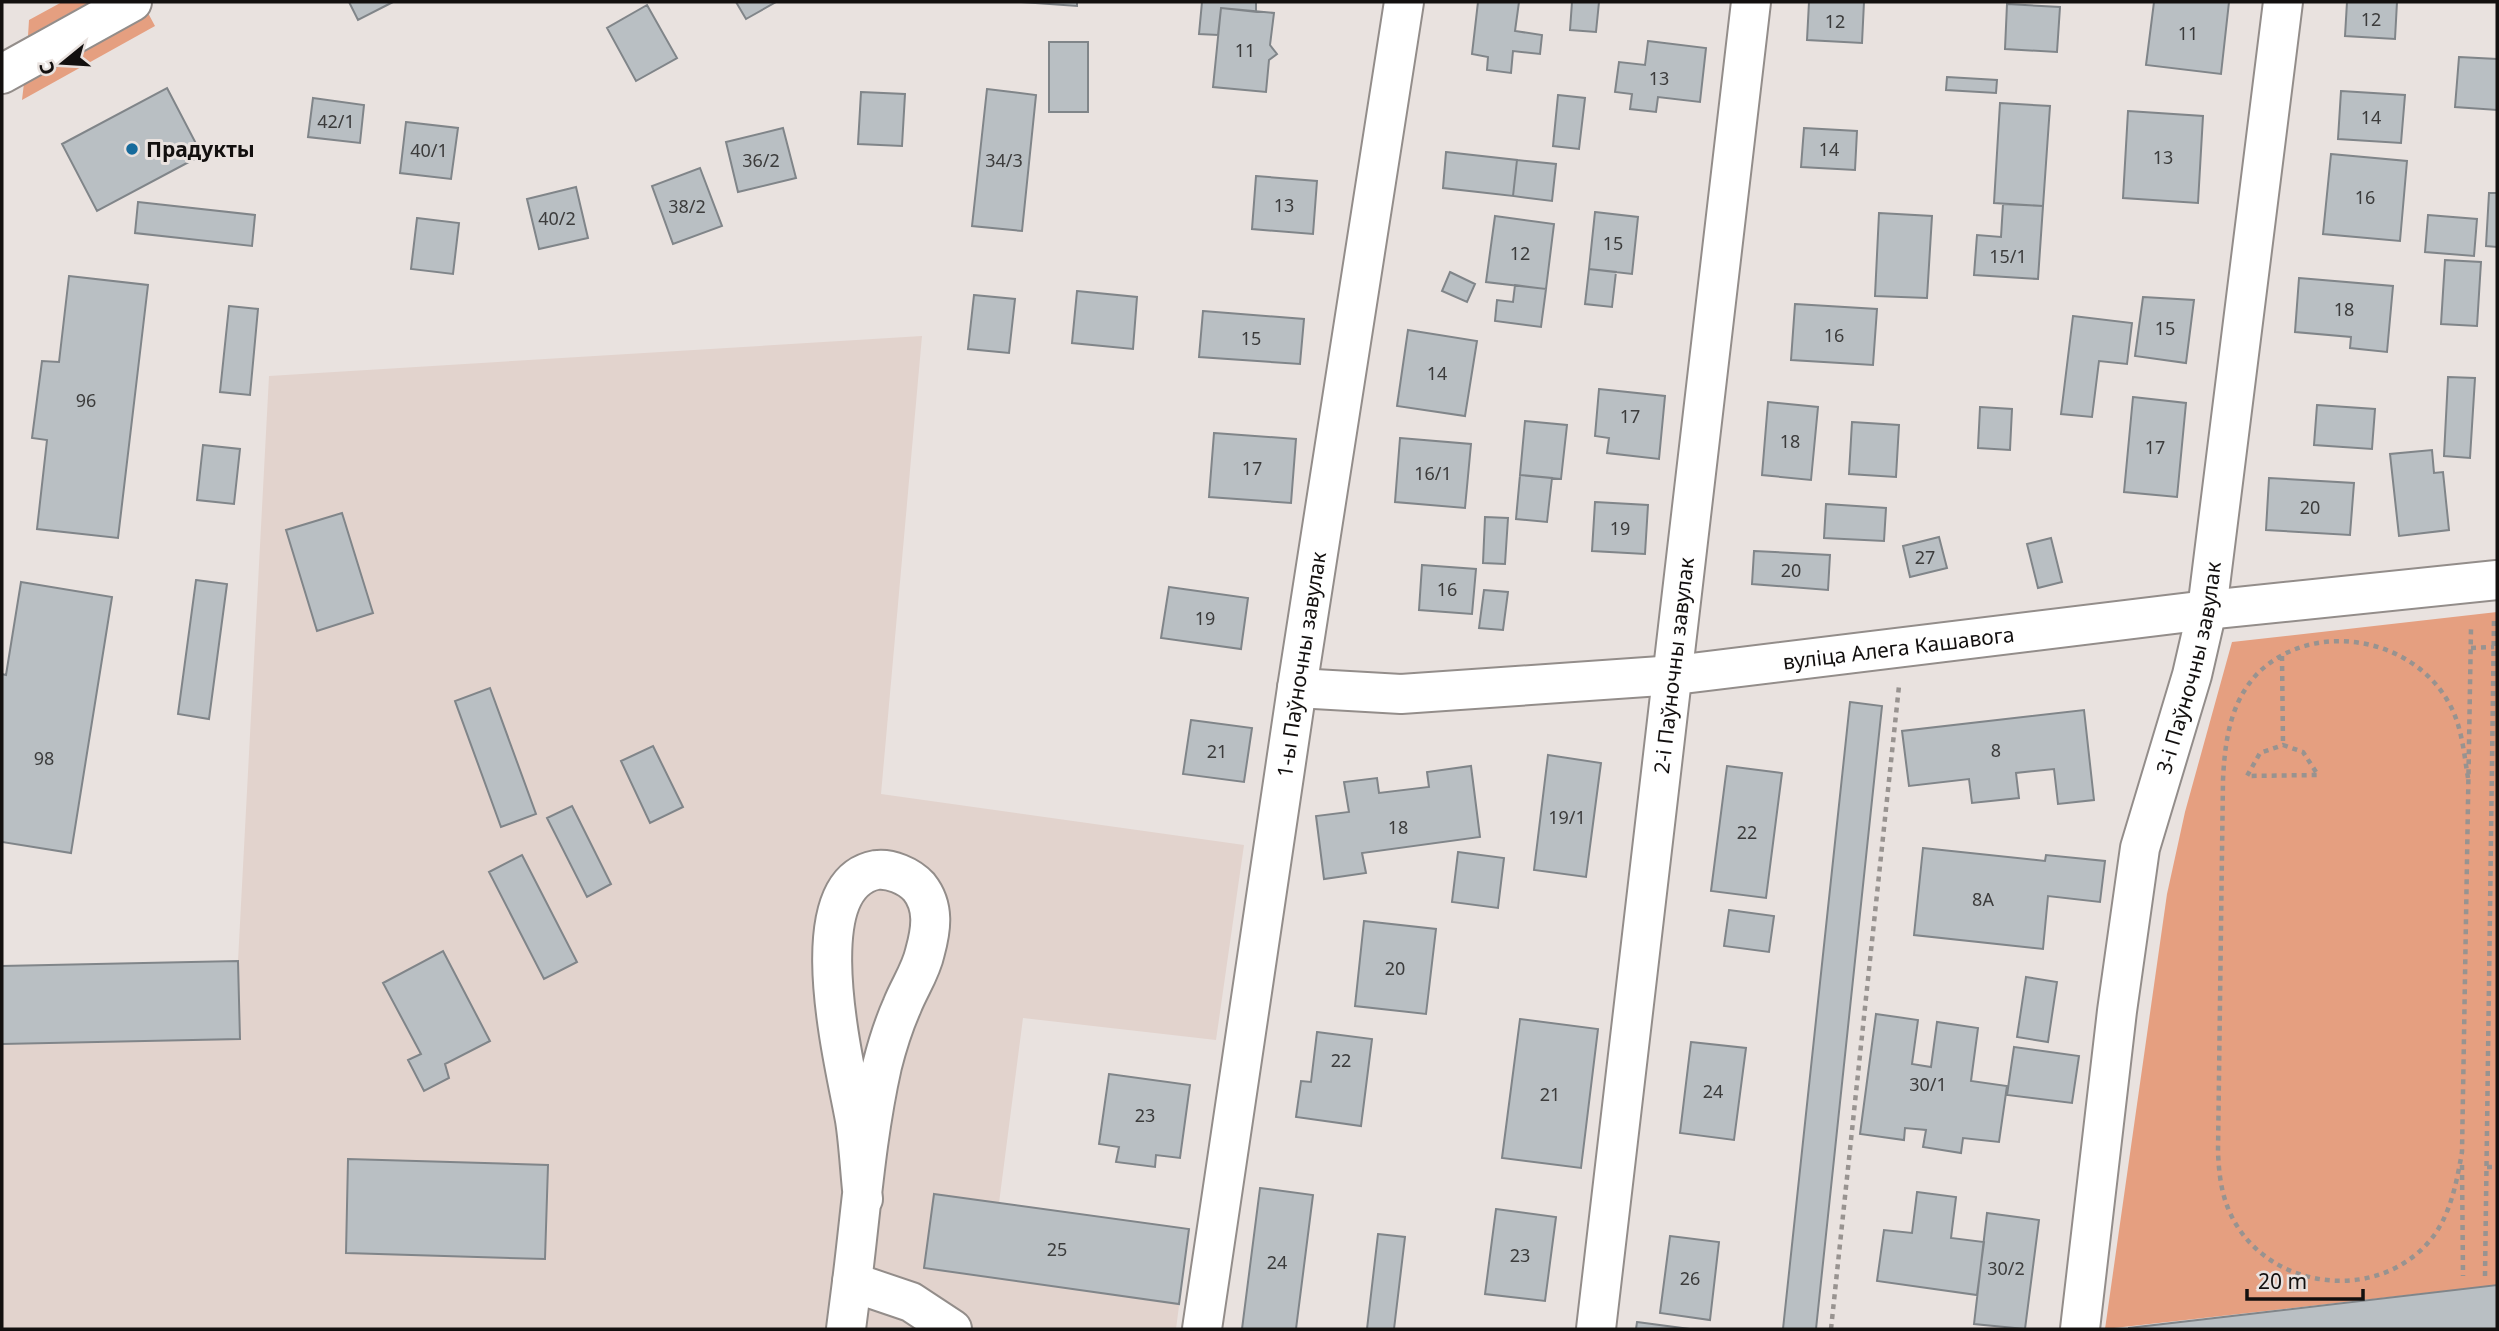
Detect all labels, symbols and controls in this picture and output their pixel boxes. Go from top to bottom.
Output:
house number: 12 [2361,7,2381,31]
house number: 12 [1825,9,1845,33]
house number: 11 [2178,21,2198,45]
north arrow [28,28,98,98]
house number: 11 [1235,38,1255,62]
text: С [33,58,61,78]
house number: 13 [1649,66,1669,90]
house number: 14 [2361,105,2381,129]
house number: 42/1 [317,109,355,133]
place label: Прадукты [146,135,255,163]
house number: 14 [1819,137,1839,161]
house number: 40/1 [410,138,448,162]
marker: Прадукты [124,141,140,157]
house number: 13 [2153,145,2173,169]
house number: 36/2 [742,148,780,172]
house number: 34/3 [985,148,1023,172]
house number: 16 [2355,185,2375,209]
house number: 13 [1274,193,1294,217]
house number: 38/2 [668,194,706,218]
house number: 40/2 [538,206,576,230]
house number: 15 [1603,231,1623,255]
house number: 12 [1510,241,1530,265]
house number: 15/1 [1989,244,2027,268]
house number: 18 [2334,297,2354,321]
house number: 15 [2155,316,2175,340]
house number: 16 [1824,323,1844,347]
house number: 15 [1241,326,1261,350]
house number: 14 [1427,361,1447,385]
house number: 96 [76,388,96,412]
house number: 17 [1620,404,1640,428]
house number: 18 [1780,429,1800,453]
house number: 17 [2145,435,2165,459]
house number: 17 [1242,456,1262,480]
house number: 16/1 [1414,461,1452,485]
house number: 20 [2300,495,2320,519]
house number: 19 [1610,516,1630,540]
house number: 27 [1915,545,1935,569]
street label: 1-ы Паўночны завулак [1270,549,1332,779]
street label: 2-і Паўночны завулак [1647,556,1700,775]
house number: 20 [1781,558,1801,582]
street label: 3-і Паўночны завулак [2149,560,2227,777]
house number: 16 [1437,577,1457,601]
house number: 19 [1195,606,1215,630]
street label: вуліца Алега Кашавога [1781,620,2016,676]
house number: 8 [1991,738,2001,762]
house number: 21 [1207,739,1227,763]
house number: 98 [34,746,54,770]
house number: 19/1 [1548,805,1586,829]
house number: 18 [1388,815,1408,839]
house number: 22 [1737,820,1757,844]
house number: 8А [1972,887,1994,911]
house number: 20 [1385,956,1405,980]
house number: 22 [1331,1048,1351,1072]
house number: 30/1 [1909,1072,1947,1096]
house number: 24 [1703,1079,1723,1103]
house number: 21 [1540,1082,1560,1106]
house number: 23 [1135,1103,1155,1127]
house number: 25 [1047,1237,1067,1261]
house number: 23 [1510,1243,1530,1267]
house number: 24 [1267,1250,1287,1274]
house number: 30/2 [1987,1256,2025,1280]
scale bar [2247,1258,2362,1302]
house number: 26 [1680,1266,1700,1290]
text: 20 m [2258,1267,2307,1295]

